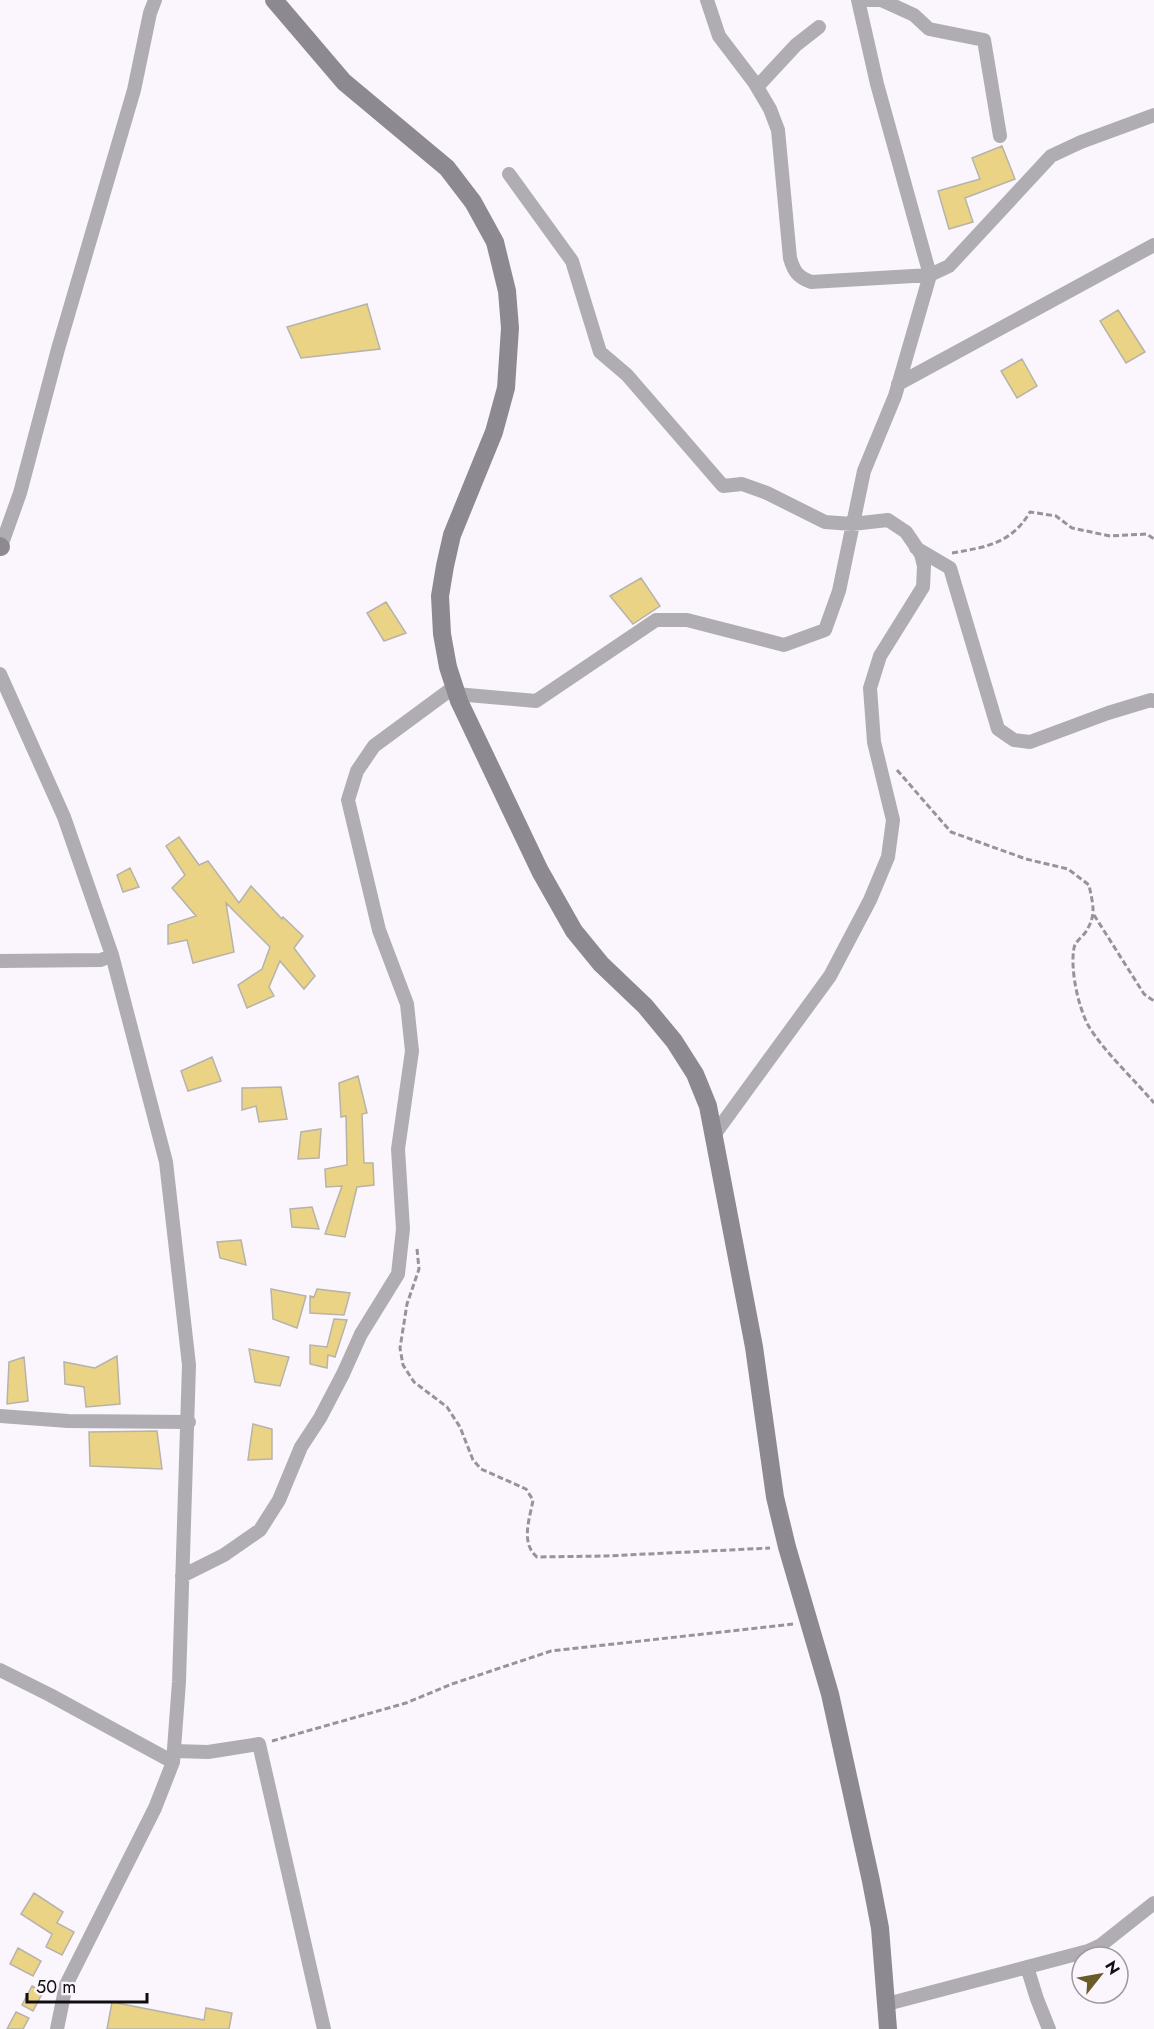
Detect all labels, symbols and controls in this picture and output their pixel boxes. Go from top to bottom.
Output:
north arrow [1070,1945,1130,2005]
text: N [1099,1956,1126,1979]
scale bar [27,1966,147,2004]
text: 50 m [36,1974,76,2000]

